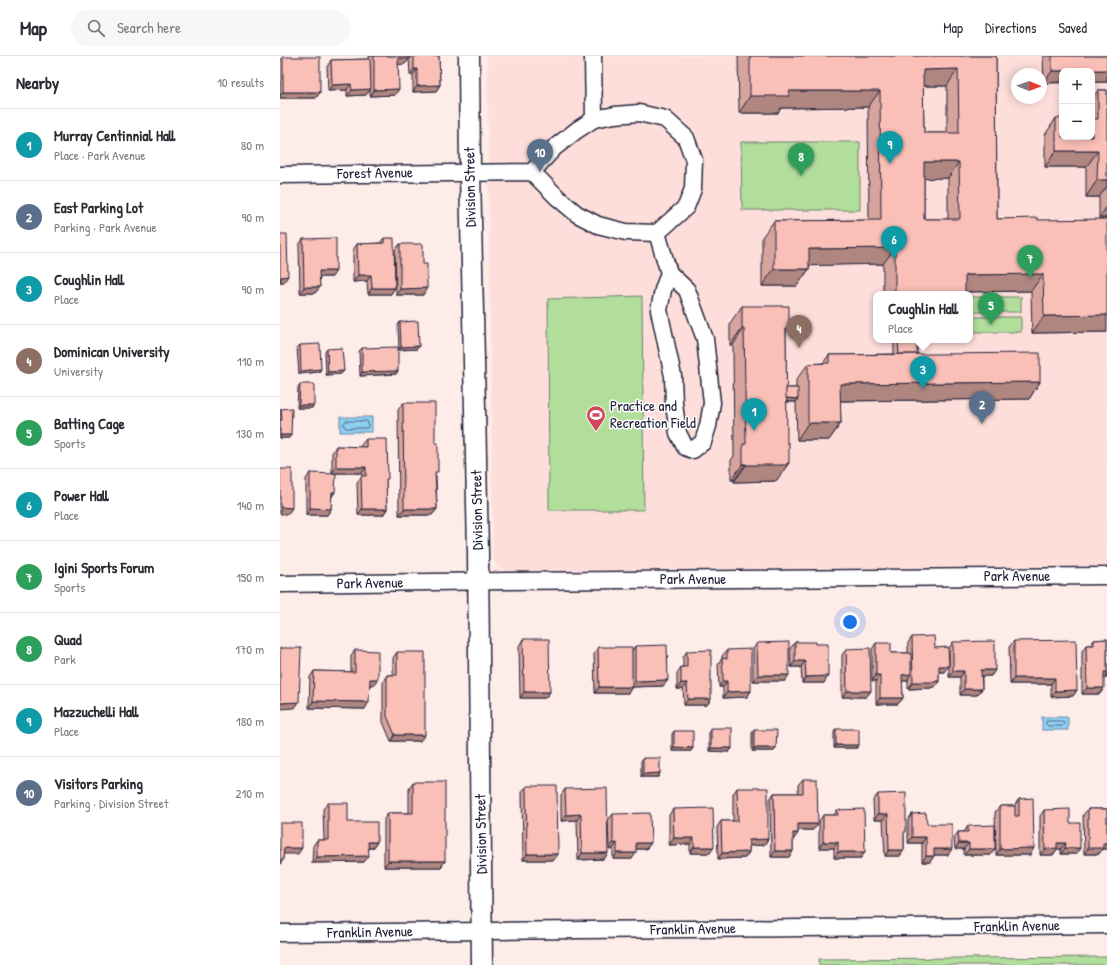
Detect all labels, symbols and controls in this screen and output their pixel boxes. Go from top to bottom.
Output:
search box [71,10,351,46]
text: Map [20,15,47,41]
icon: search [85,17,107,39]
text: Search here [117,17,181,38]
text: Map [943,18,963,37]
text: Directions [985,18,1036,37]
text: Saved [1058,18,1087,37]
north arrow [1011,68,1047,104]
map controls [1059,68,1095,140]
button: + [1059,68,1095,104]
text: Nearby [16,71,59,94]
text: 10 results [217,73,264,91]
button: − [1059,104,1095,140]
text: Murray Centinnial Hall [54,125,175,146]
pin: 9 [877,131,903,164]
text: 1 [27,136,31,154]
text: 80 m [241,136,264,154]
pin: 10 [527,139,553,172]
pin: 8 [788,143,814,176]
text: Place · Park Avenue [54,146,145,164]
street label: Division Street [458,146,481,227]
street label: Forest Avenue [336,161,413,184]
text: East Parking Lot [54,197,143,218]
text: 2 [26,208,32,226]
text: 90 m [242,208,264,226]
text: Parking · Park Avenue [54,218,157,236]
pin: 6 [881,226,907,259]
pin: 7 [1017,245,1043,278]
text: Coughlin Hall [54,269,124,290]
text: 3 [26,280,32,298]
text: 90 m [242,280,264,298]
text: Place [54,290,79,308]
popup [873,291,973,343]
pin: 5 [978,292,1004,325]
text: Coughlin Hall [888,298,958,319]
pin: 4 [786,315,812,348]
text: Place [888,319,913,337]
text: Dominican University [54,341,170,362]
text: 4 [27,352,31,370]
text: 110 m [237,352,264,370]
pin: 3 [910,356,936,389]
text: University [54,362,103,380]
pin: 2 [969,391,995,424]
place label: Practice and Recreation Field [610,395,696,433]
pin: 1 [741,398,767,431]
sports icon: Practice and Recreation Field [585,404,607,432]
text: Batting Cage [54,413,125,434]
text: 5 [26,424,32,442]
text: 130 m [236,424,264,442]
text: Sports [54,434,85,452]
street label: Division Street [465,469,488,550]
text: Power Hall [54,485,109,506]
text: 6 [26,496,32,514]
text: 140 m [237,496,264,514]
text: Place [54,506,79,524]
text: Igini Sports Forum [54,557,154,578]
street label: Park Avenue [984,565,1050,586]
text: 7 [26,568,32,586]
text: 150 m [236,568,264,586]
street label: Park Avenue [660,568,726,589]
street label: Park Avenue [337,571,403,594]
text: Sports [54,578,85,596]
your location [840,612,860,632]
text: Quad [54,629,82,650]
text: 8 [26,640,32,658]
text: 170 m [235,640,264,658]
text: Park [54,650,76,668]
text: Mazzuchelli Hall [54,701,138,722]
text: 9 [27,712,31,730]
text: 180 m [236,712,264,730]
text: Place [54,722,79,740]
text: Visitors Parking [54,773,143,794]
text: 10 [24,784,34,802]
text: 210 m [236,784,264,802]
street label: Division Street [469,793,492,874]
text: Parking · Division Street [54,794,168,812]
street label: Franklin Avenue [973,914,1060,937]
street label: Franklin Avenue [649,917,736,940]
street label: Franklin Avenue [326,920,413,943]

